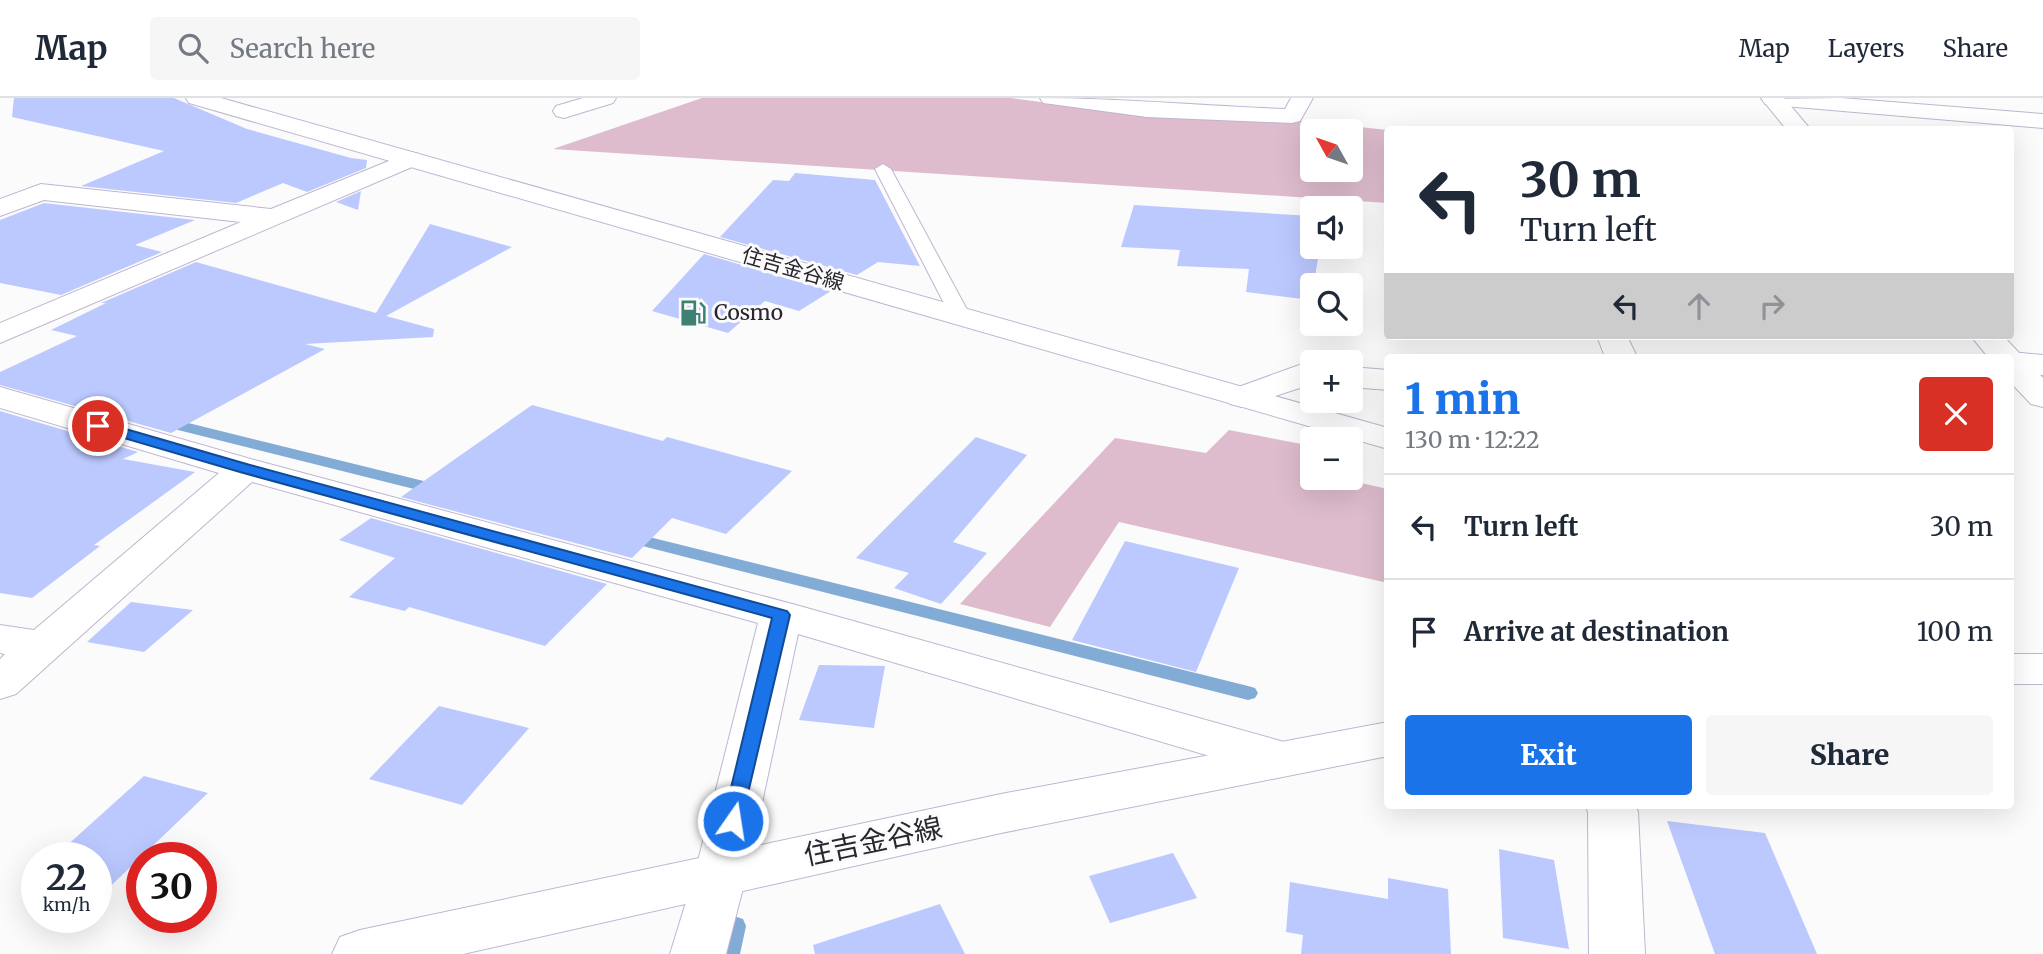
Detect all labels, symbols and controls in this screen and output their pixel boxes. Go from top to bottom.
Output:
search box [150,17,640,80]
text: Map [35,28,108,69]
icon: search [174,29,212,67]
text: Search here [230,32,375,65]
text: Map [1739,33,1790,64]
text: Layers [1828,33,1904,64]
text: Share [1942,33,2008,64]
north arrow [1300,119,1363,182]
map controls [1300,119,1363,490]
text: 30 m [1520,149,1641,210]
icon: left [1405,154,1496,245]
button: sound [1300,196,1363,259]
text: Turn left [1520,210,1657,250]
street label: 住吉金谷線 [739,241,847,296]
button: search [1300,273,1363,336]
icon: left [1607,287,1645,325]
icon: ahead [1680,287,1718,325]
icon: right [1753,287,1791,325]
fuel station icon: Cosmo [678,298,708,328]
place label: Cosmo [714,299,783,326]
button: + [1300,350,1363,413]
text: 1 min [1405,373,1520,425]
button: close [1919,377,1993,451]
pin [68,396,128,456]
icon: arrive [79,407,117,445]
text: 130 m · 12:22 [1405,425,1540,454]
button: − [1300,427,1363,490]
icon: left [1405,508,1443,546]
text: Turn left [1464,510,1578,543]
text: 30 m [1930,510,1993,543]
icon: arrive [1405,613,1443,651]
text: Arrive at destination [1464,615,1729,648]
text: 100 m [1917,615,1993,648]
button: Exit [1405,715,1692,795]
button: Share [1706,715,1993,795]
position arrow [696,784,770,858]
street label: 住吉金谷線 [801,809,945,873]
speed limit sign: 30 [126,842,217,933]
text: 22 [46,856,87,900]
text: km/h [43,893,90,916]

